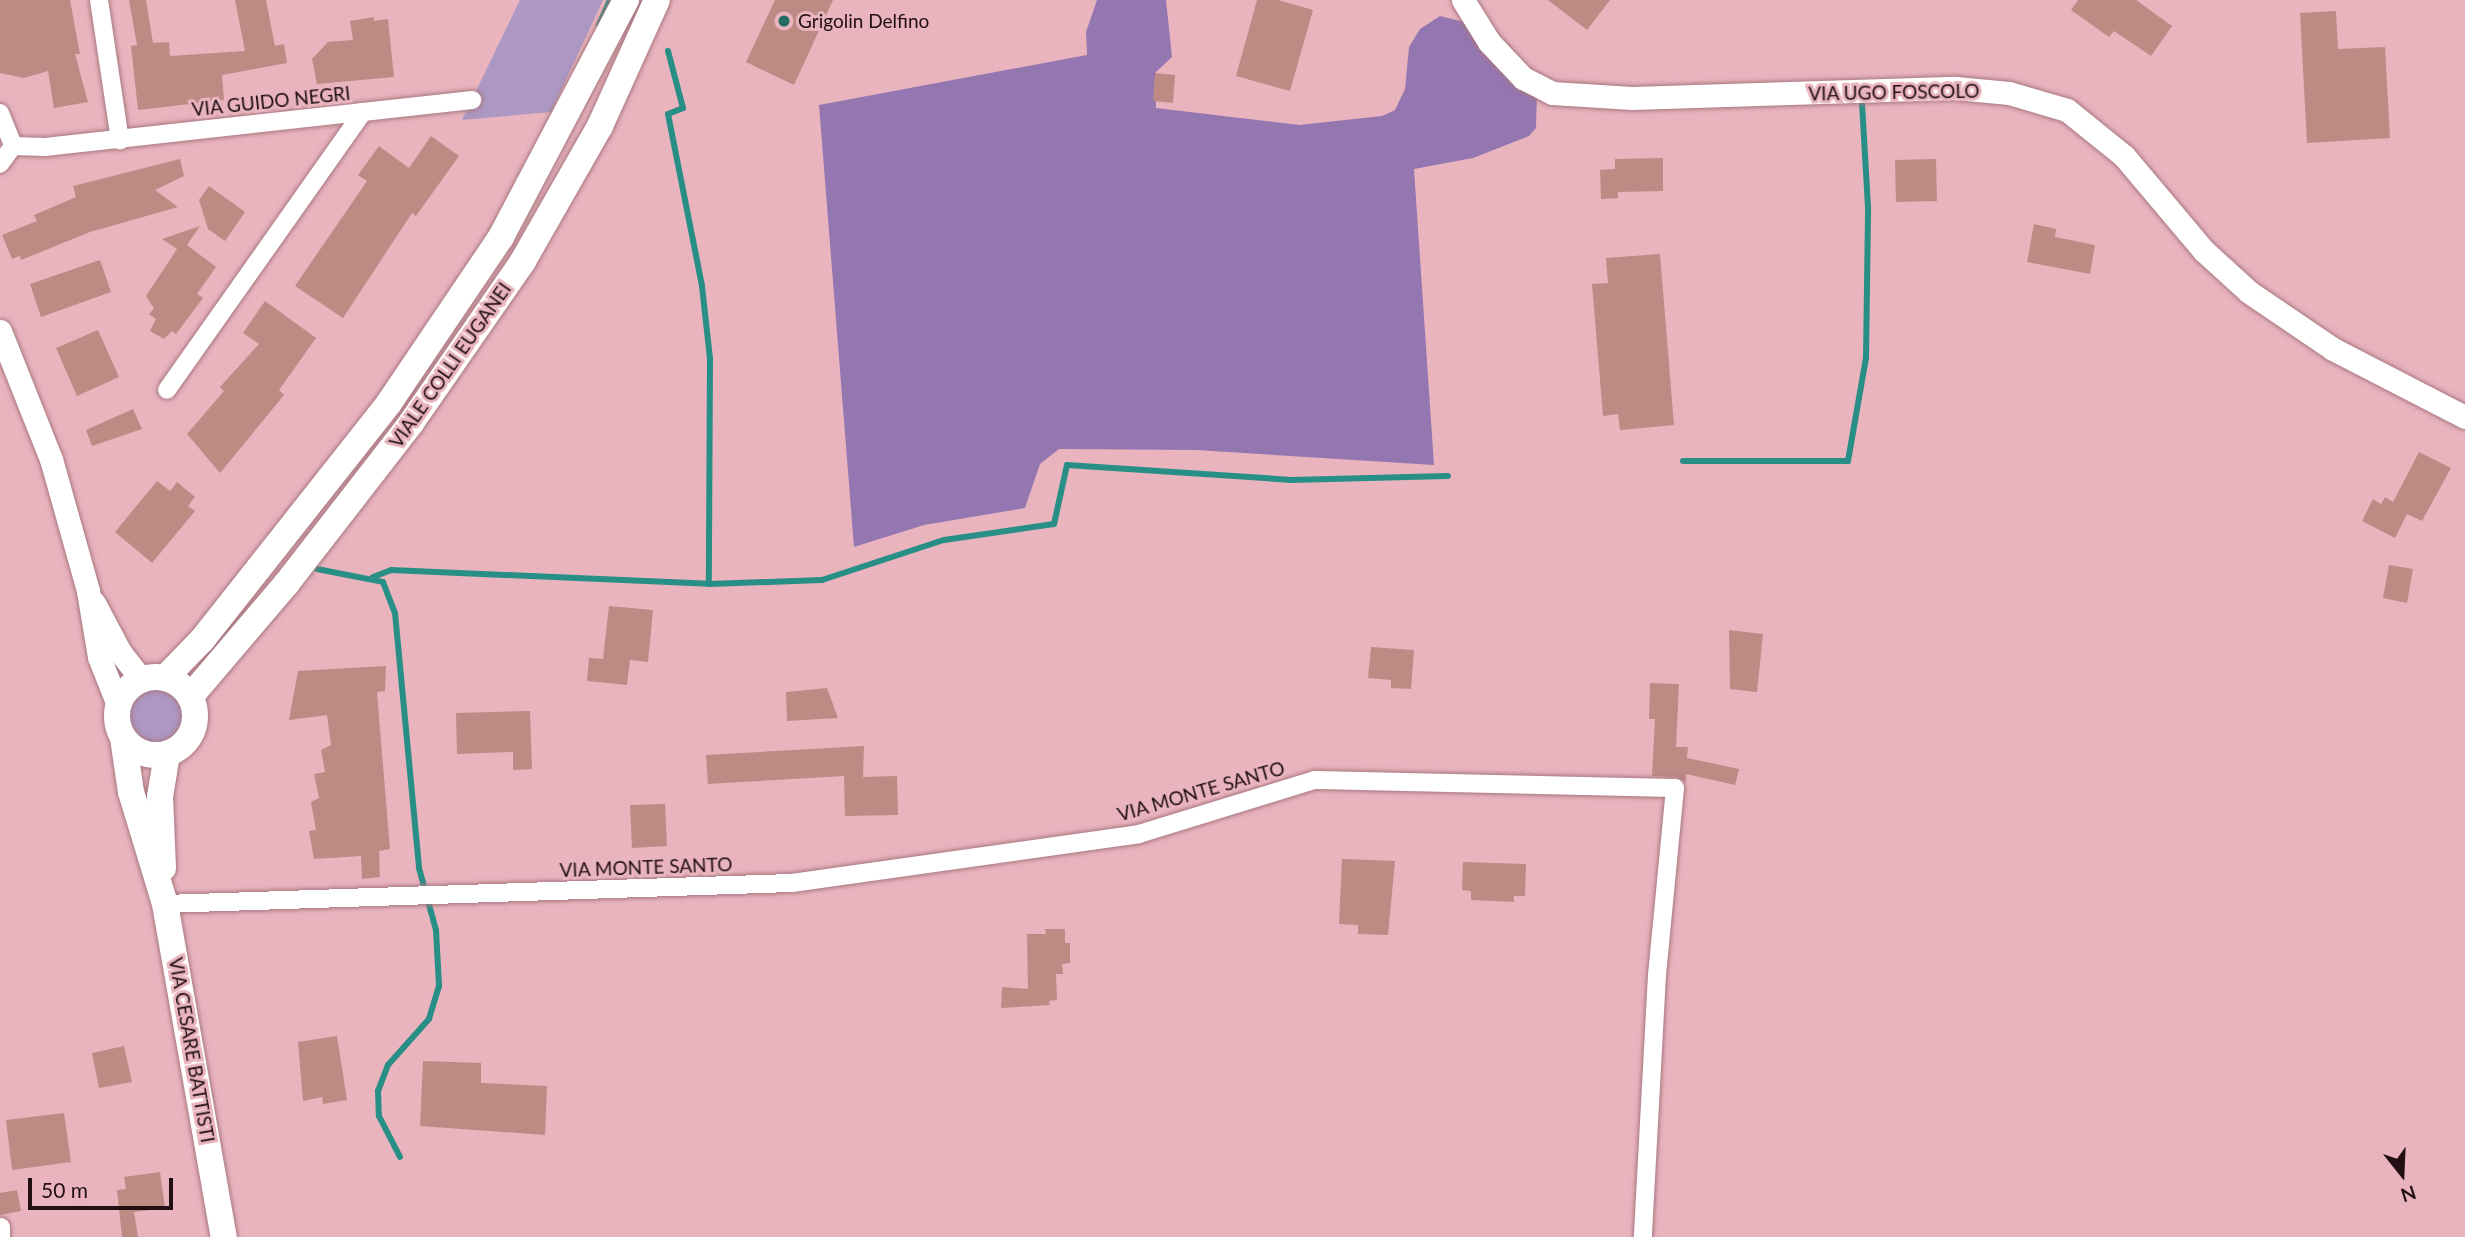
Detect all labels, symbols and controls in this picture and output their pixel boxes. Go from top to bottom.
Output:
place label: Grigolin Delfino [798,10,929,32]
marker: Grigolin Delfino [776,13,792,29]
street label: VIA UGO FOSCOLO [1808,79,1980,105]
street label: VIA GUIDO NEGRI [190,81,352,121]
street label: VIALE COLLI EUGANEI [384,278,516,452]
street label: VIA MONTE SANTO [1114,756,1288,826]
street label: VIA MONTE SANTO [559,853,733,881]
street label: VIA CESARE BATTISTI [164,955,220,1145]
north arrow [2367,1139,2437,1209]
scale bar [32,1164,177,1208]
text: 50 m [41,1177,88,1202]
text: N [2398,1181,2419,1208]

